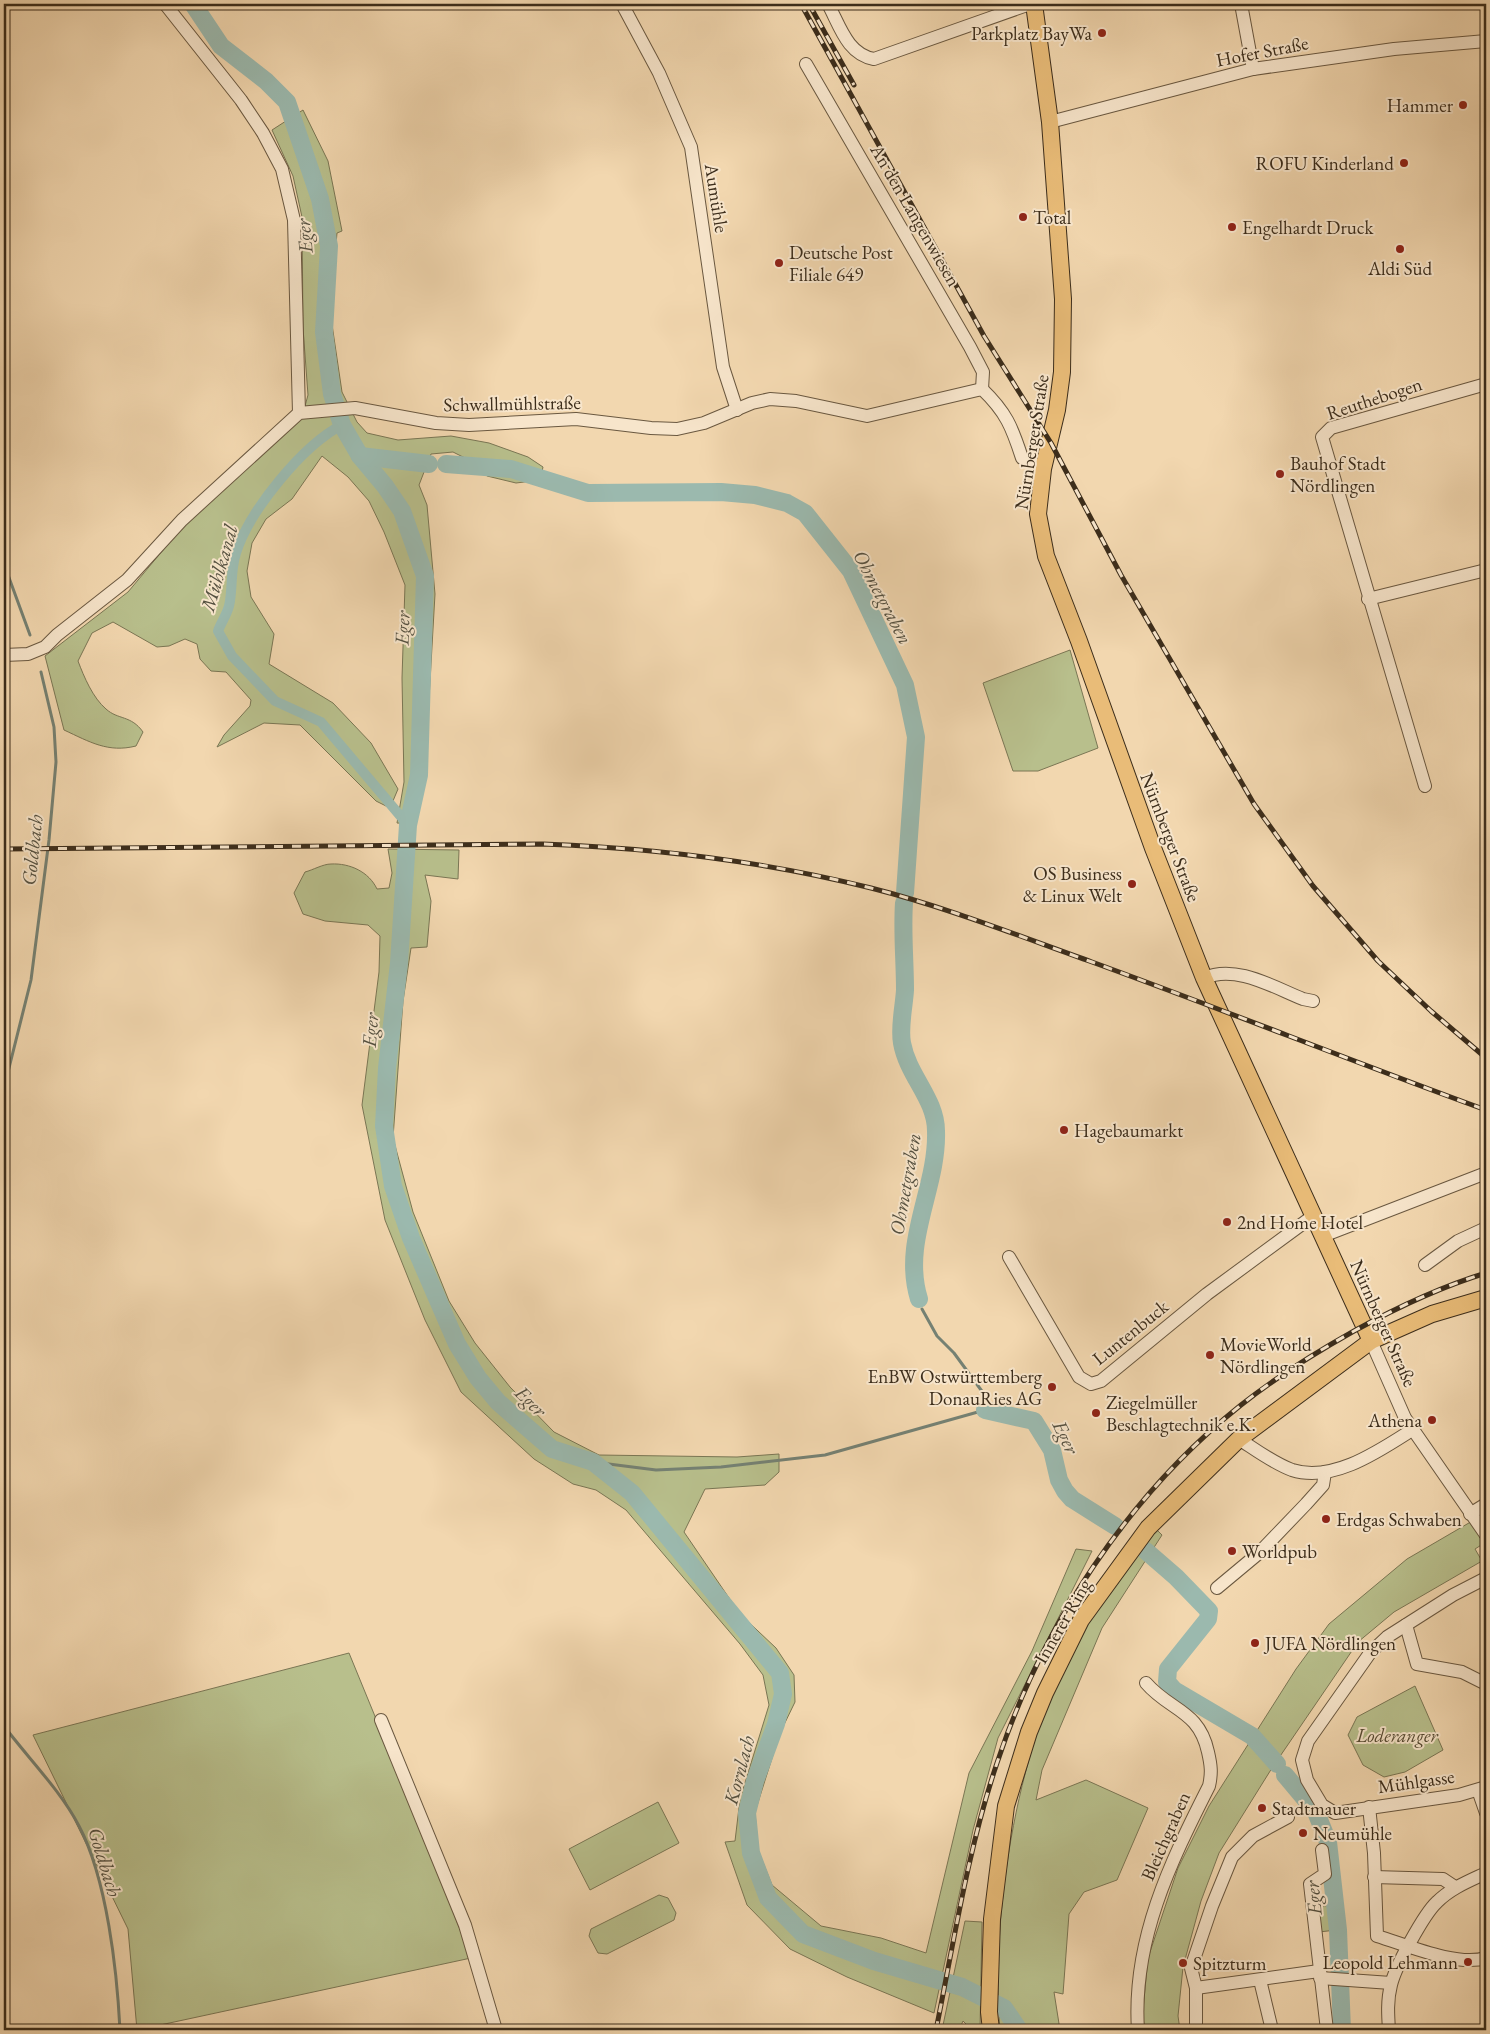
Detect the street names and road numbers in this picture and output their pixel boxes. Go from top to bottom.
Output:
street label: Hofer Straße [1214,30,1310,73]
street label: An den Langenwiesen [864,139,967,291]
street label: Aumühle [699,161,734,234]
street label: Reuthebogen [1323,371,1425,426]
street label: Nürnberger Straße [1008,373,1055,511]
street label: Schwallmühlstraße [443,390,581,417]
street label: Nürnberger Straße [1134,769,1207,905]
street label: Nürnberger Straße [1344,1256,1423,1391]
street label: Luntenbuck [1087,1293,1174,1371]
street label: Innerer Ring [1028,1574,1097,1668]
street label: Mühlgasse [1376,1764,1456,1799]
street label: Bleichgraben [1135,1788,1196,1885]

